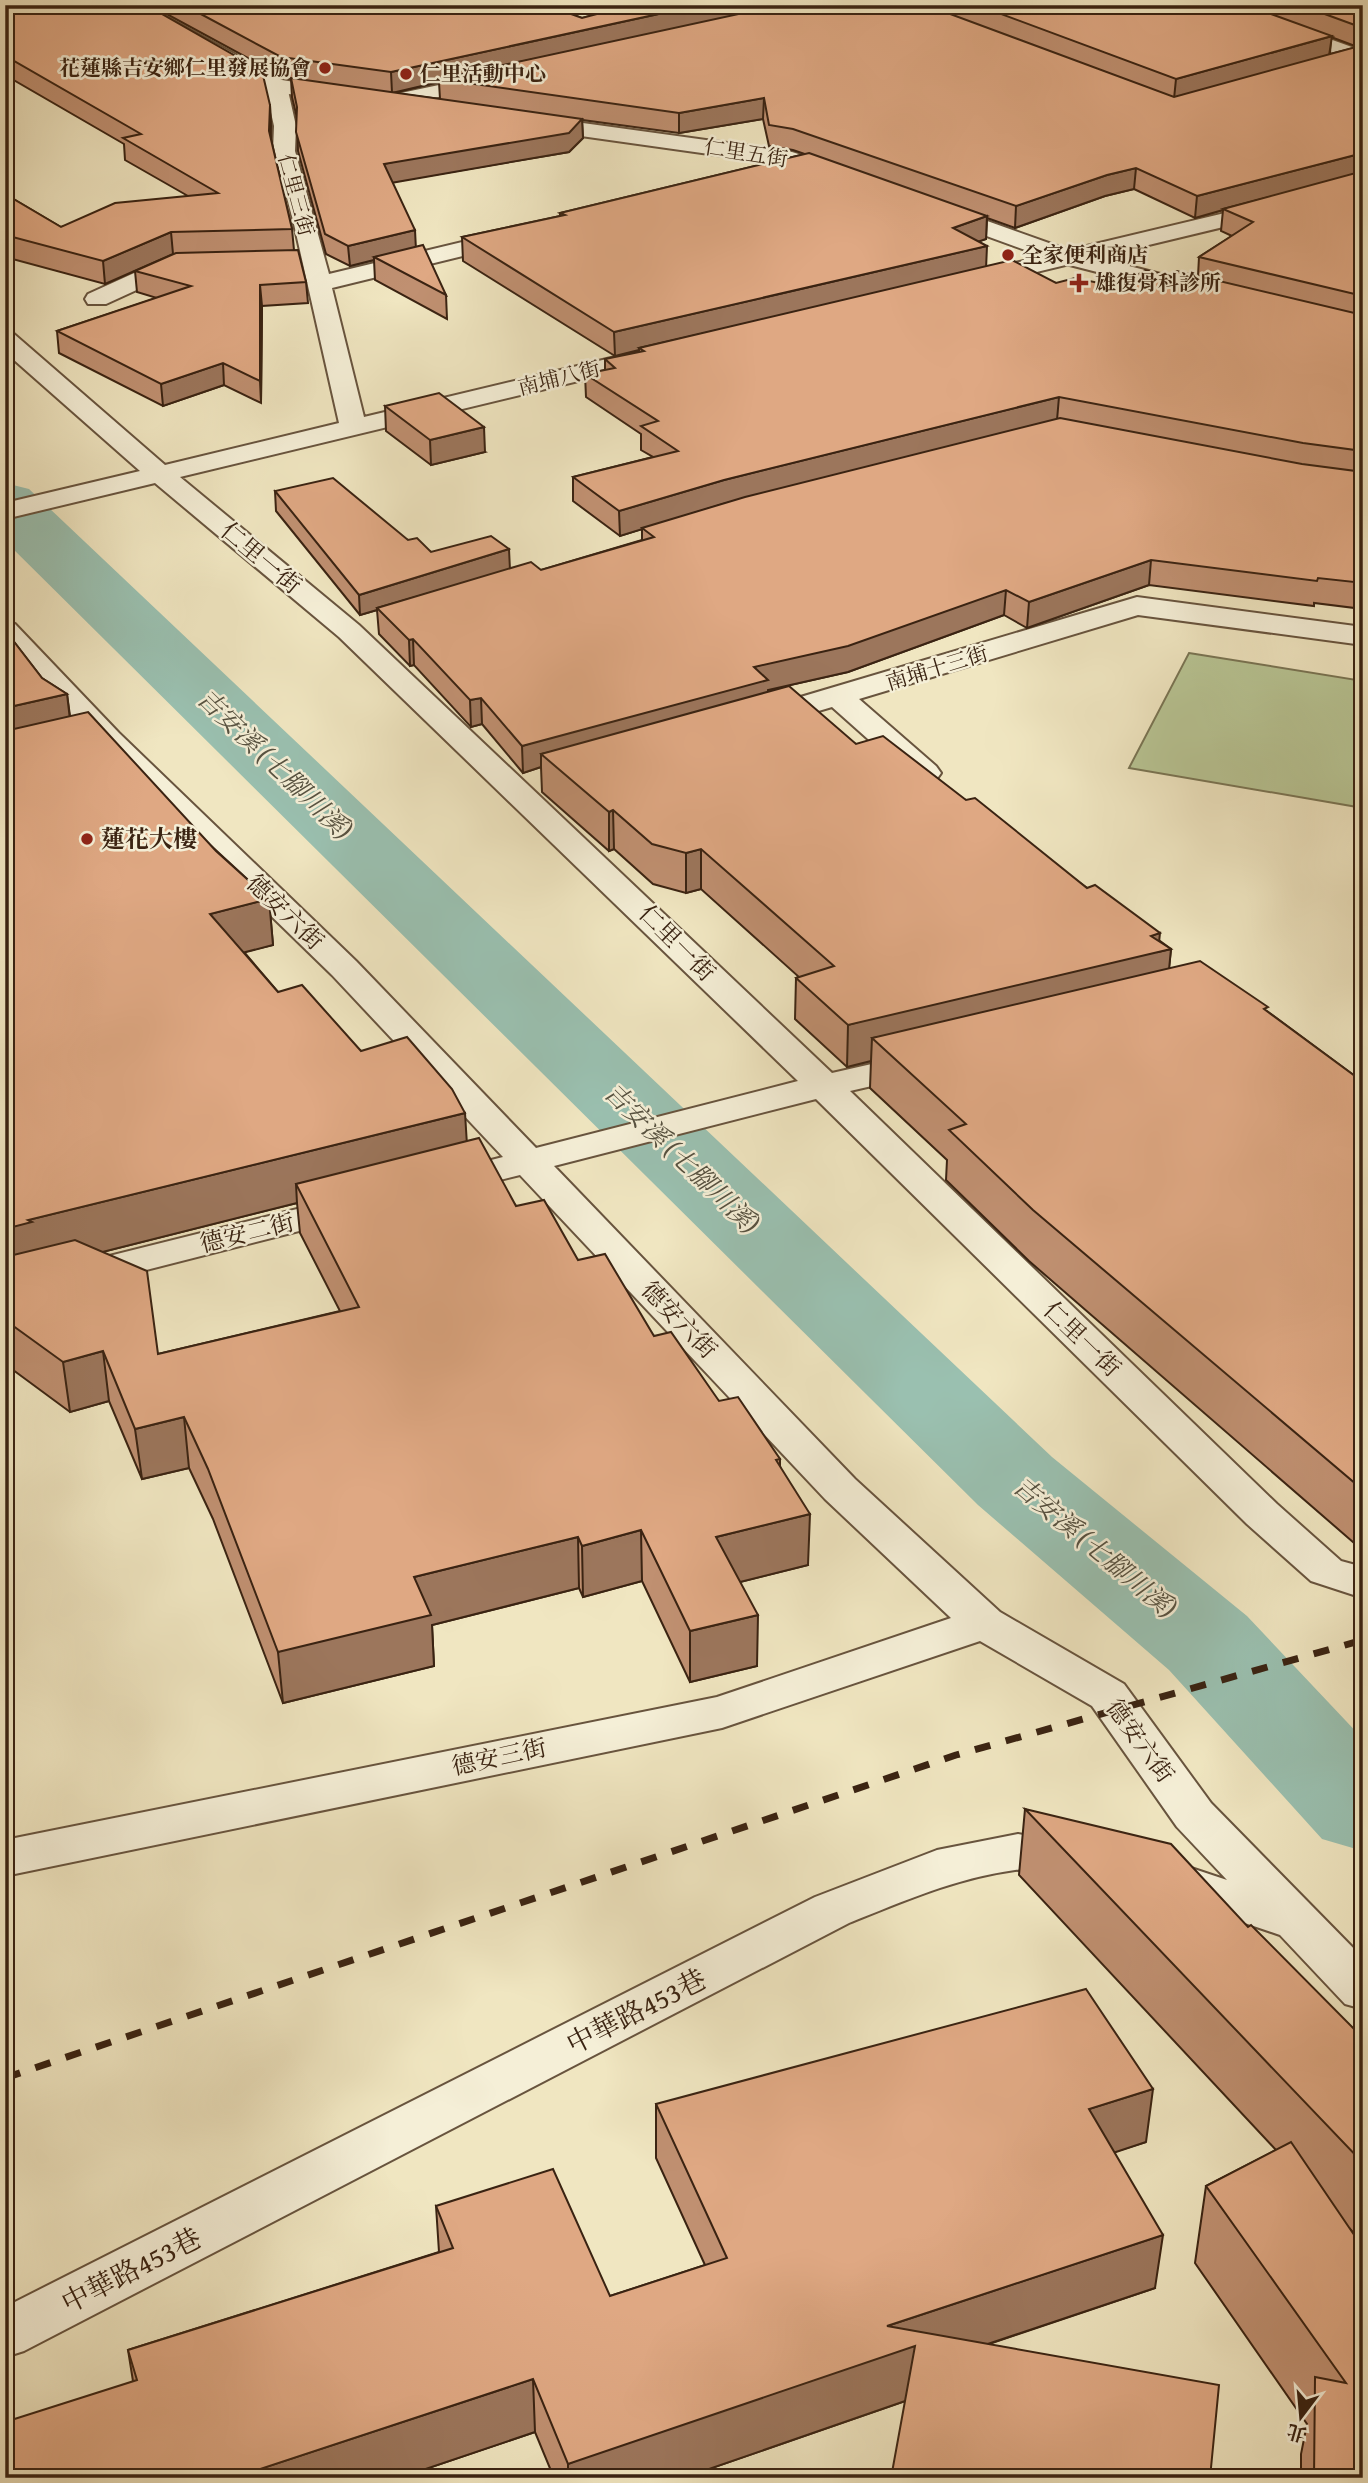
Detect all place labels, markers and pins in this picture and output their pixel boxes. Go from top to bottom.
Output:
place label: 花蓮縣吉安鄉仁里發展協會 [59,52,311,83]
place label: 仁里活動中心 [420,58,546,89]
marker: 花蓮縣吉安鄉仁里發展協會 [317,60,333,76]
marker: 仁里活動中心 [398,66,414,82]
place label: 全家便利商店 [1022,239,1148,270]
marker: 全家便利商店 [1000,247,1016,263]
place label: 雄復骨科診所 [1095,267,1221,298]
marker: 雄復骨科診所 [1069,273,1089,293]
place label: 蓮花大樓 [101,821,197,856]
marker: 蓮花大樓 [79,831,95,847]

